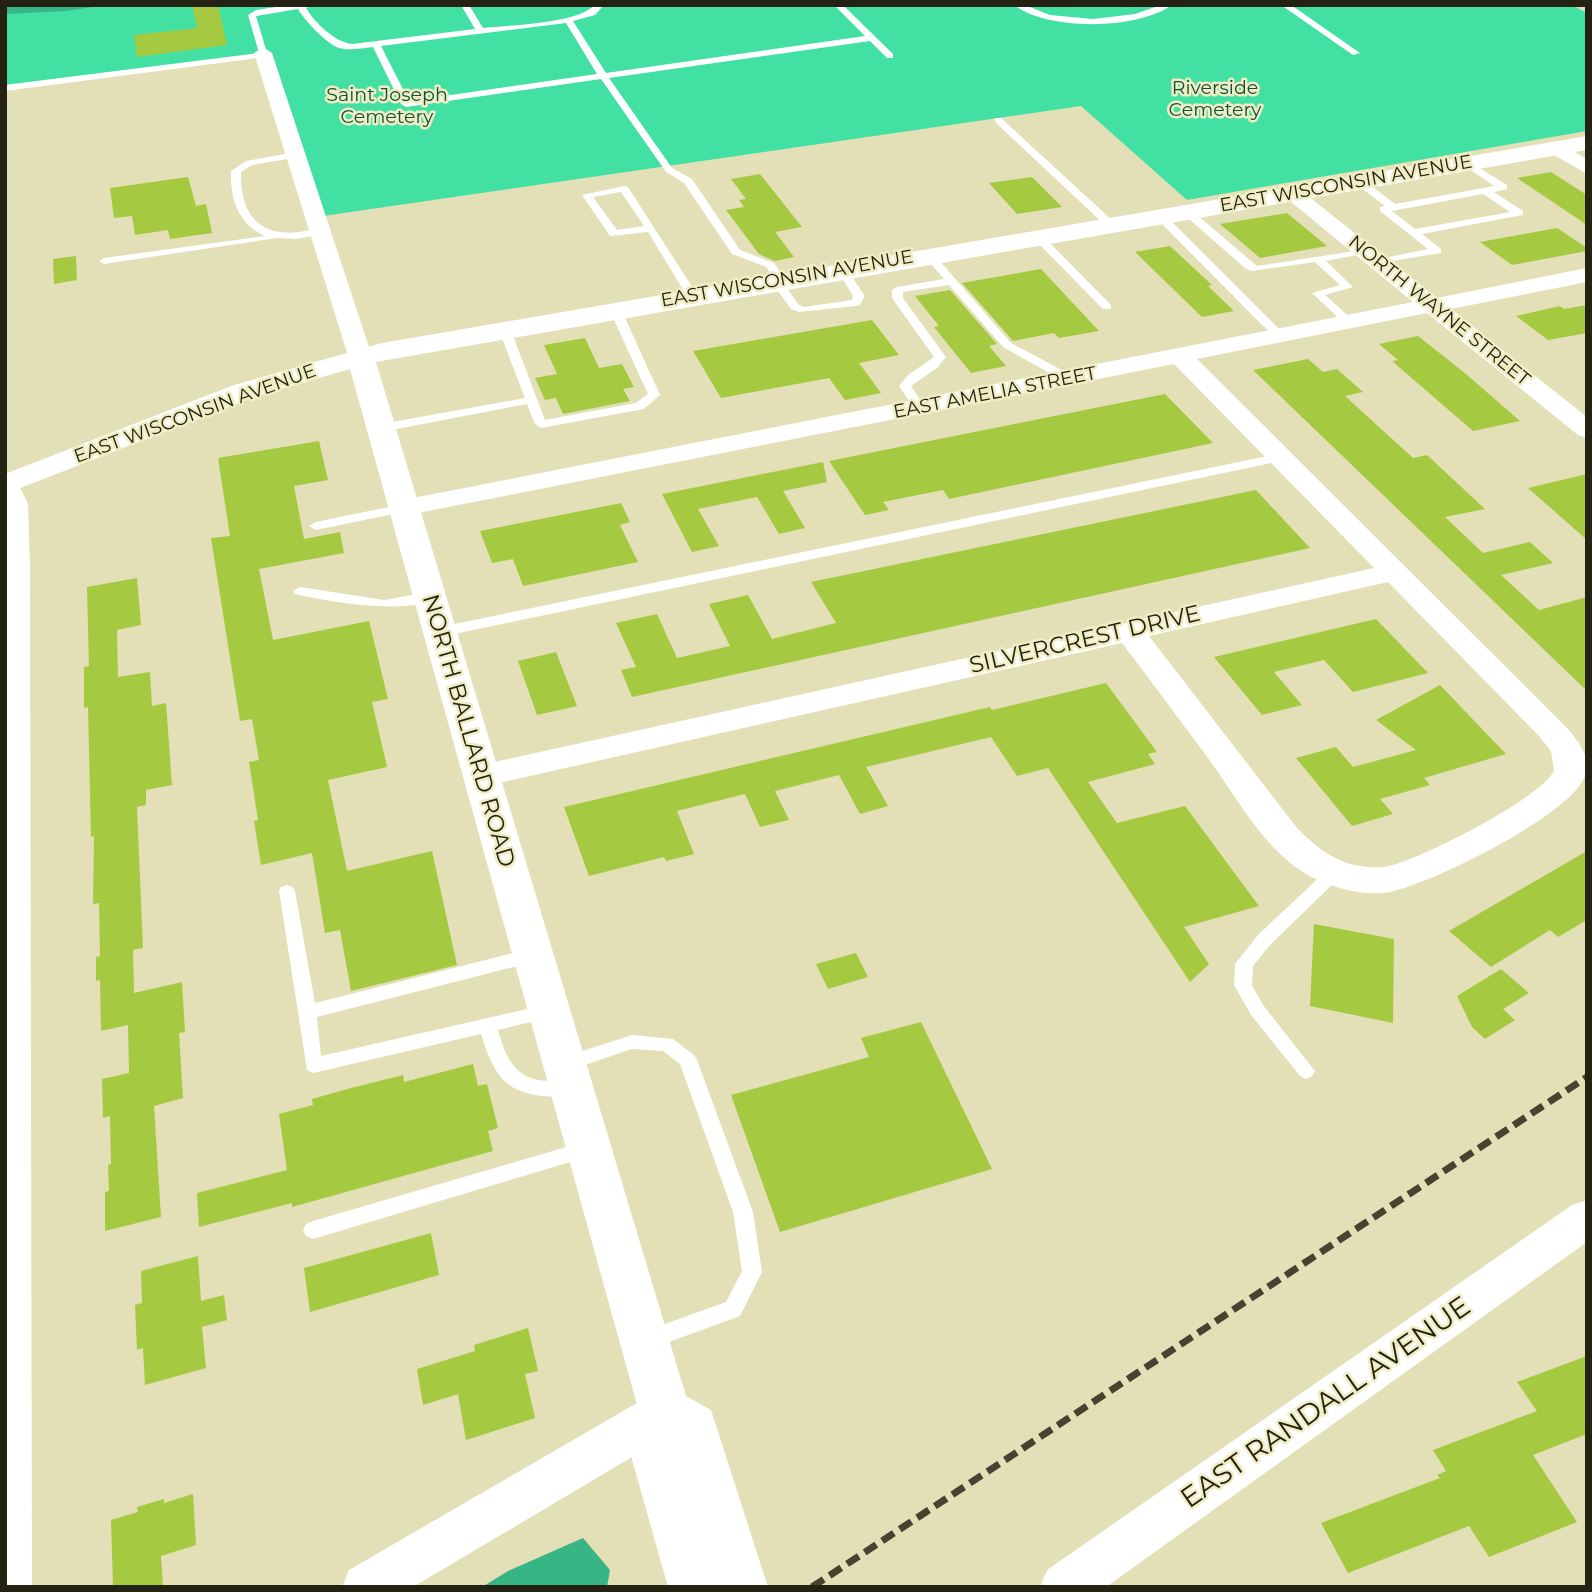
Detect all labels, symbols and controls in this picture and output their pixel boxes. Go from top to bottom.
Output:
park label: Riverside Cemetery [1169,77,1261,121]
park label: Saint Joseph Cemetery [326,84,448,128]
street label: EAST WISCONSIN AVENUE [1218,151,1474,217]
street label: NORTH WAYNE STREET [1344,231,1534,391]
street label: EAST WISCONSIN AVENUE [659,246,915,312]
street label: EAST WISCONSIN AVENUE [71,360,319,468]
street label: EAST AMELIA STREET [892,362,1098,424]
street label: NORTH BALLARD ROAD [416,591,520,871]
street label: SILVERCREST DRIVE [967,600,1203,680]
street label: EAST RANDALL AVENUE [1175,1290,1477,1516]

